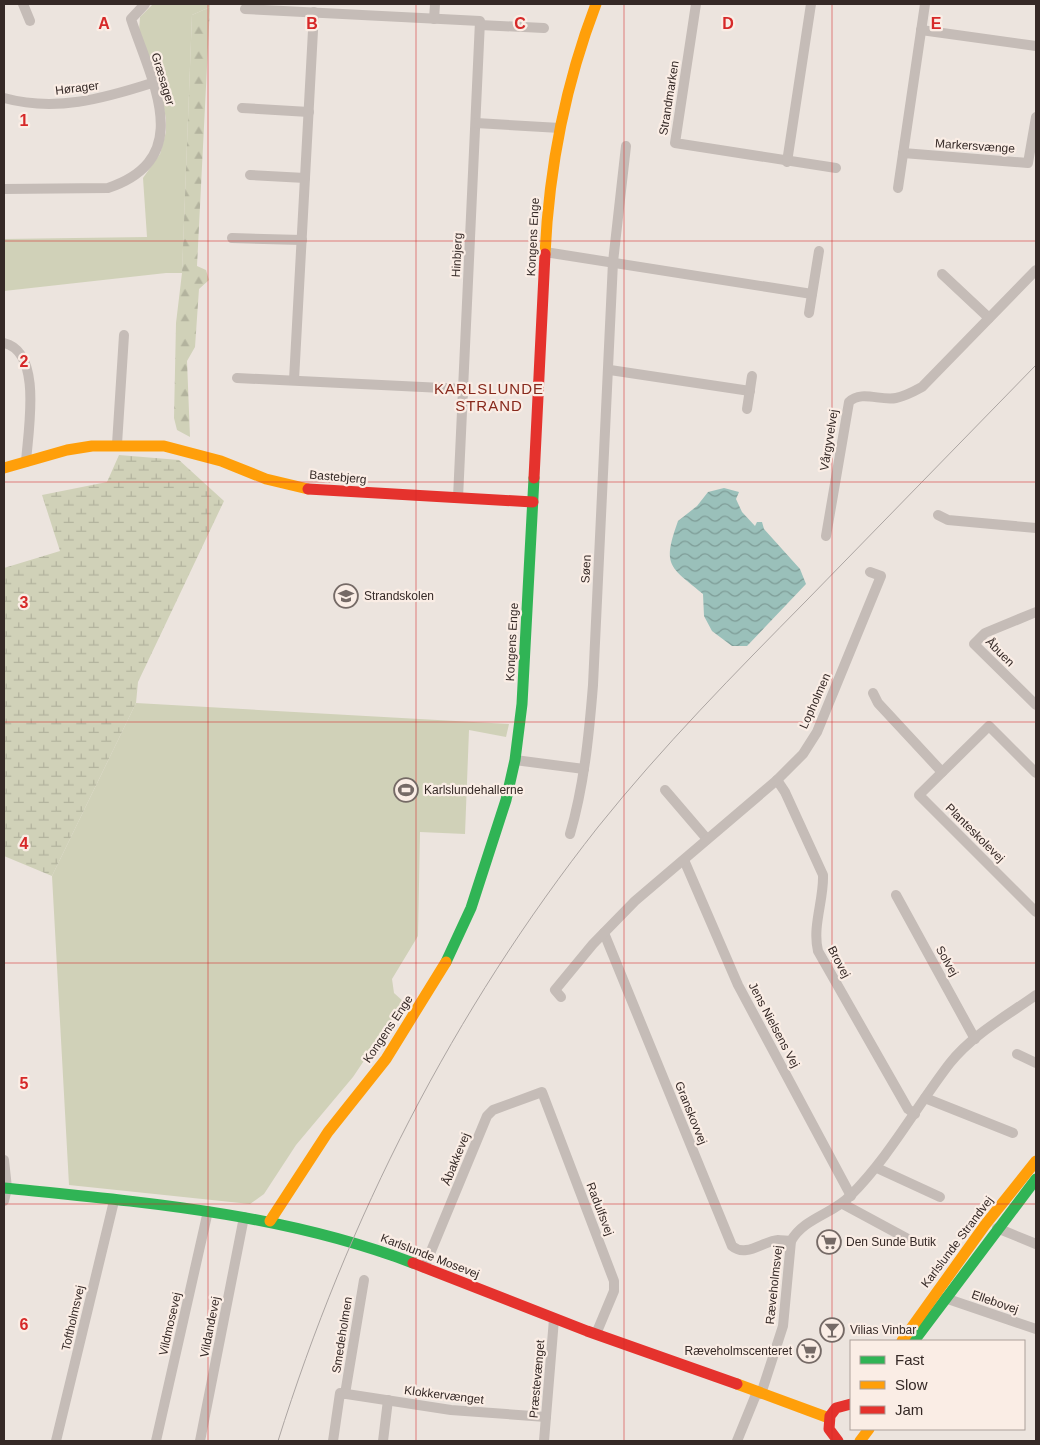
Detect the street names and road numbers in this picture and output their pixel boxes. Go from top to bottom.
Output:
street label: Græsager [148,51,178,107]
street label: Strandmarken [656,60,682,136]
street label: Hørager [54,78,100,98]
street label: Markersvænge [935,136,1016,156]
street label: Kongens Enge [524,197,542,277]
street label: Hinbjerg [449,232,465,278]
street label: Vårgyvelvej [817,408,841,472]
street label: Bastebjerg [309,468,367,486]
street label: Søen [578,554,594,584]
street label: Kongens Enge [503,602,521,682]
street label: Åbuen [983,634,1018,669]
street label: Lopholmen [797,671,833,731]
street label: Planteskolevej [943,801,1007,865]
street label: Solvej [933,943,961,979]
street label: Brovej [825,944,853,980]
street label: Jens Nielsens Vej [746,980,802,1070]
street label: Kongens Enge [360,992,416,1066]
street label: Granskovvej [672,1079,710,1147]
street label: Åbakkevej [438,1130,473,1187]
street label: Radulfsvej [583,1180,617,1238]
street label: Karlslunde Strandvej [918,1194,996,1290]
street label: Karlslunde Mosevej [379,1231,481,1281]
street label: Ræveholmsvej [763,1245,785,1325]
street label: Toftholmsvej [59,1284,87,1352]
street label: Ellebovej [970,1287,1020,1317]
street label: Vildmosevej [156,1291,184,1357]
street label: Vildandevej [197,1295,223,1359]
street label: Smedeholmen [329,1296,355,1374]
street label: Præstevænget [527,1339,547,1419]
street label: Klokkervænget [403,1383,485,1407]

